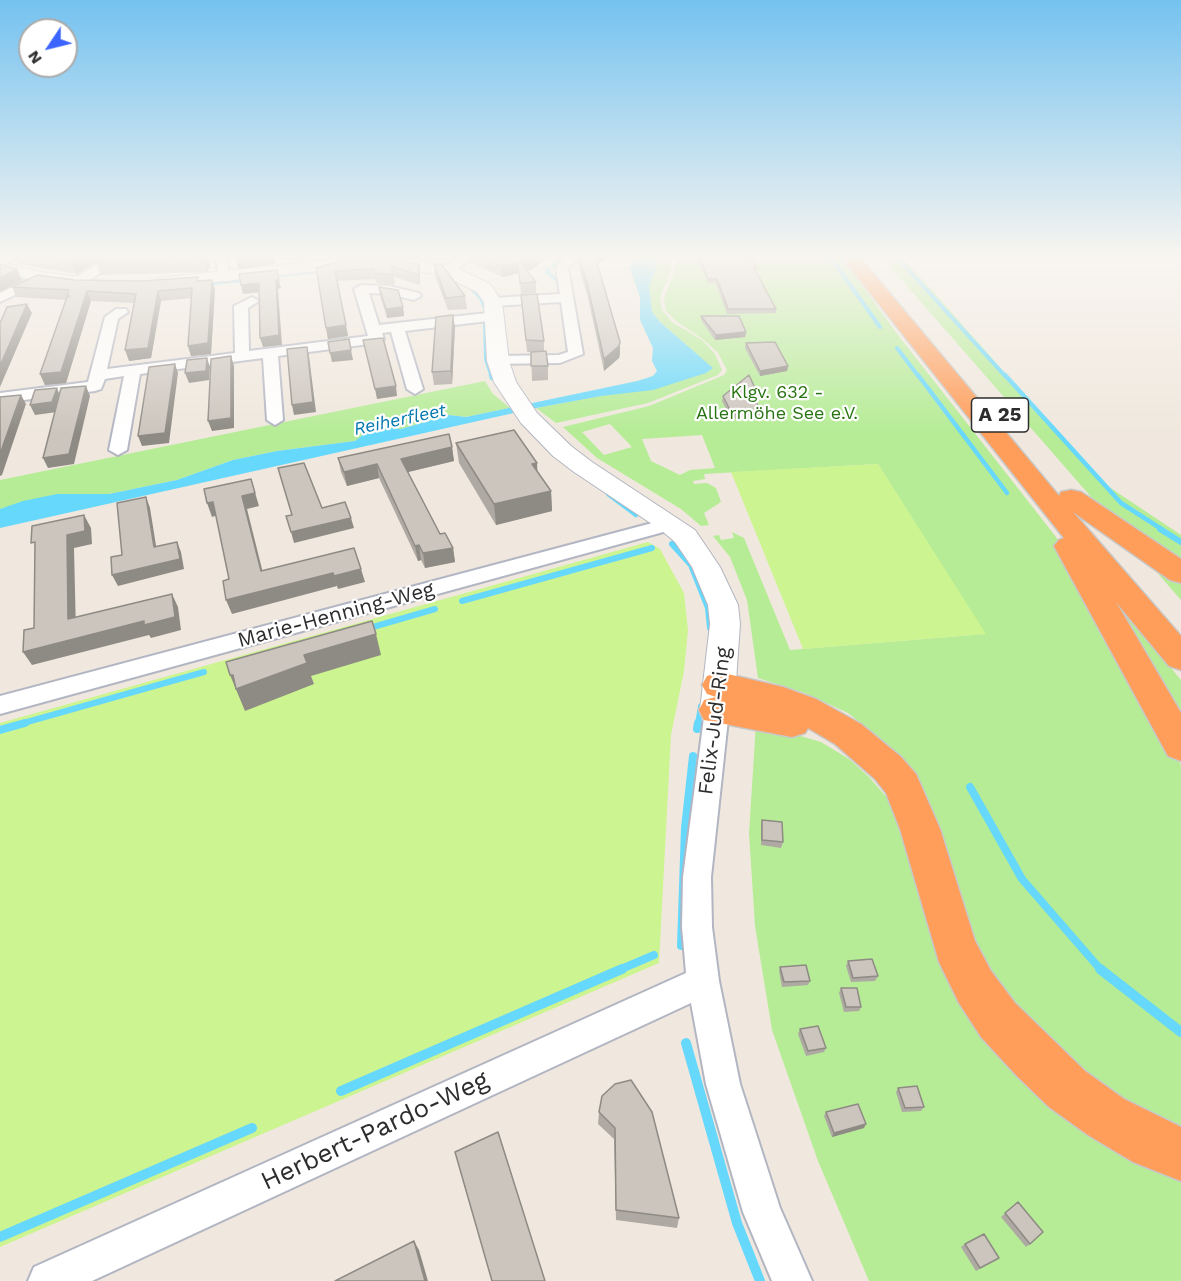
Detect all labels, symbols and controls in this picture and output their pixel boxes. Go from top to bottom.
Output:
north arrow [18,18,78,78]
text: N [23,47,46,68]
park label: Klgv. 632 - Allermöhe See e.V. [696,382,858,424]
road number: A 25 [972,398,1028,432]
water label: Reiherfleet [352,400,448,440]
street label: Marie-Henning-Weg [235,577,437,653]
street label: Felix-Jud-Ring [693,646,737,796]
street label: Herbert-Pardo-Weg [256,1065,494,1197]

